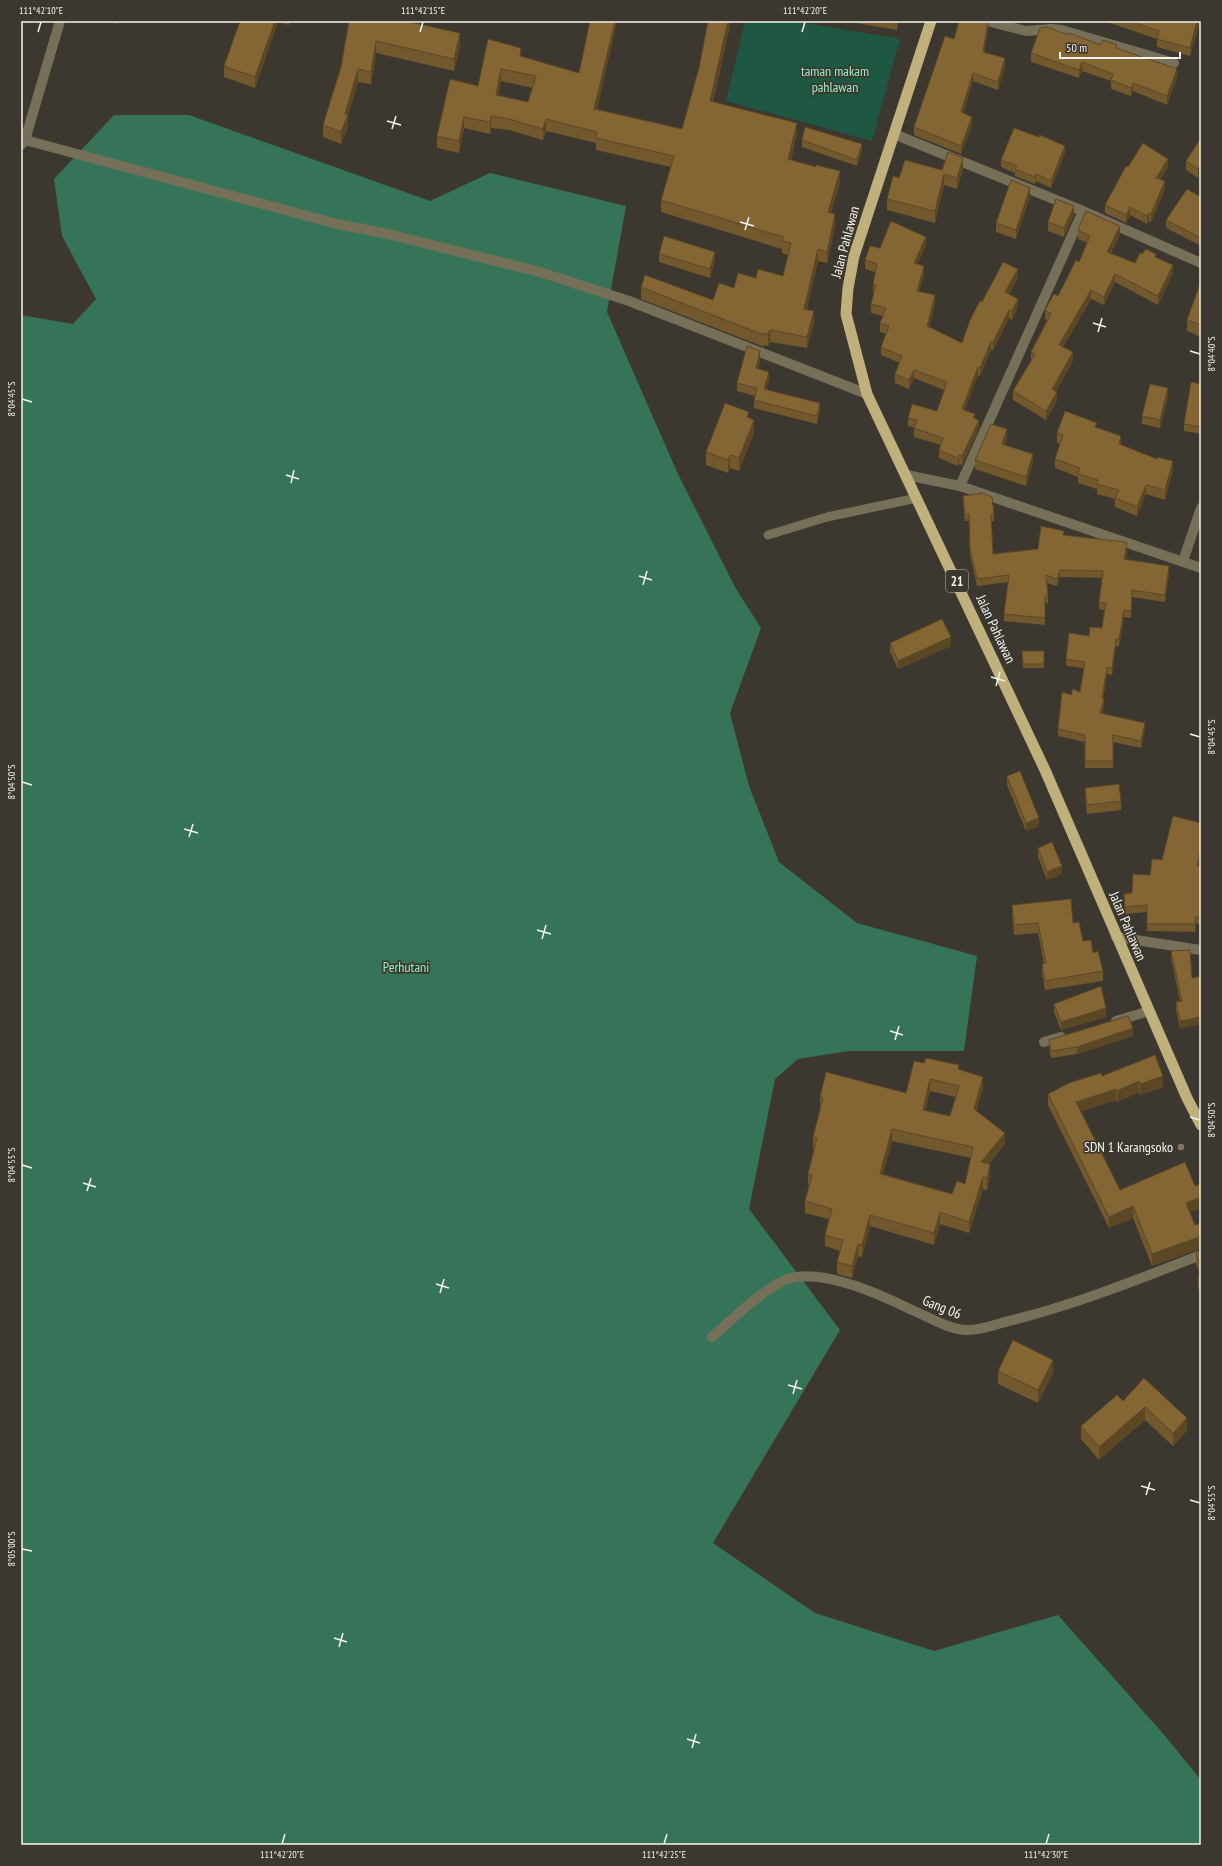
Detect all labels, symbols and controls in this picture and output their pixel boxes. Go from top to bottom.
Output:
text: 111°42'10"E [19,4,63,17]
text: 111°42'15"E [401,4,445,17]
text: 111°42'20"E [783,4,827,17]
scale bar [1060,34,1180,60]
text: 50 m [1066,40,1087,55]
park label: taman makam pahlawan [801,62,869,96]
street label: Jalan Pahlawan [827,204,863,281]
text: 8°04'40"S [1205,337,1218,371]
text: 8°04'45"S [5,382,18,416]
road number: 21 [946,570,968,592]
street label: Jalan Pahlawan [972,591,1020,666]
text: 8°04'45"S [1205,720,1218,754]
text: 8°04'50"S [5,765,18,799]
street label: Jalan Pahlawan [1105,888,1151,963]
park label: Perhutani [383,958,429,976]
text: 8°04'50"S [1205,1103,1218,1137]
place label: SDN 1 Karangsoko [1084,1138,1173,1156]
marker: SDN 1 Karangsoko [1176,1142,1186,1152]
text: 8°04'55"S [5,1148,18,1182]
street label: Gang 06 [920,1291,964,1323]
text: 8°04'55"S [1205,1486,1218,1520]
text: 8°05'00"S [5,1532,18,1566]
text: 111°42'20"E [260,1848,304,1861]
text: 111°42'25"E [642,1848,686,1861]
text: 111°42'30"E [1024,1848,1068,1861]

